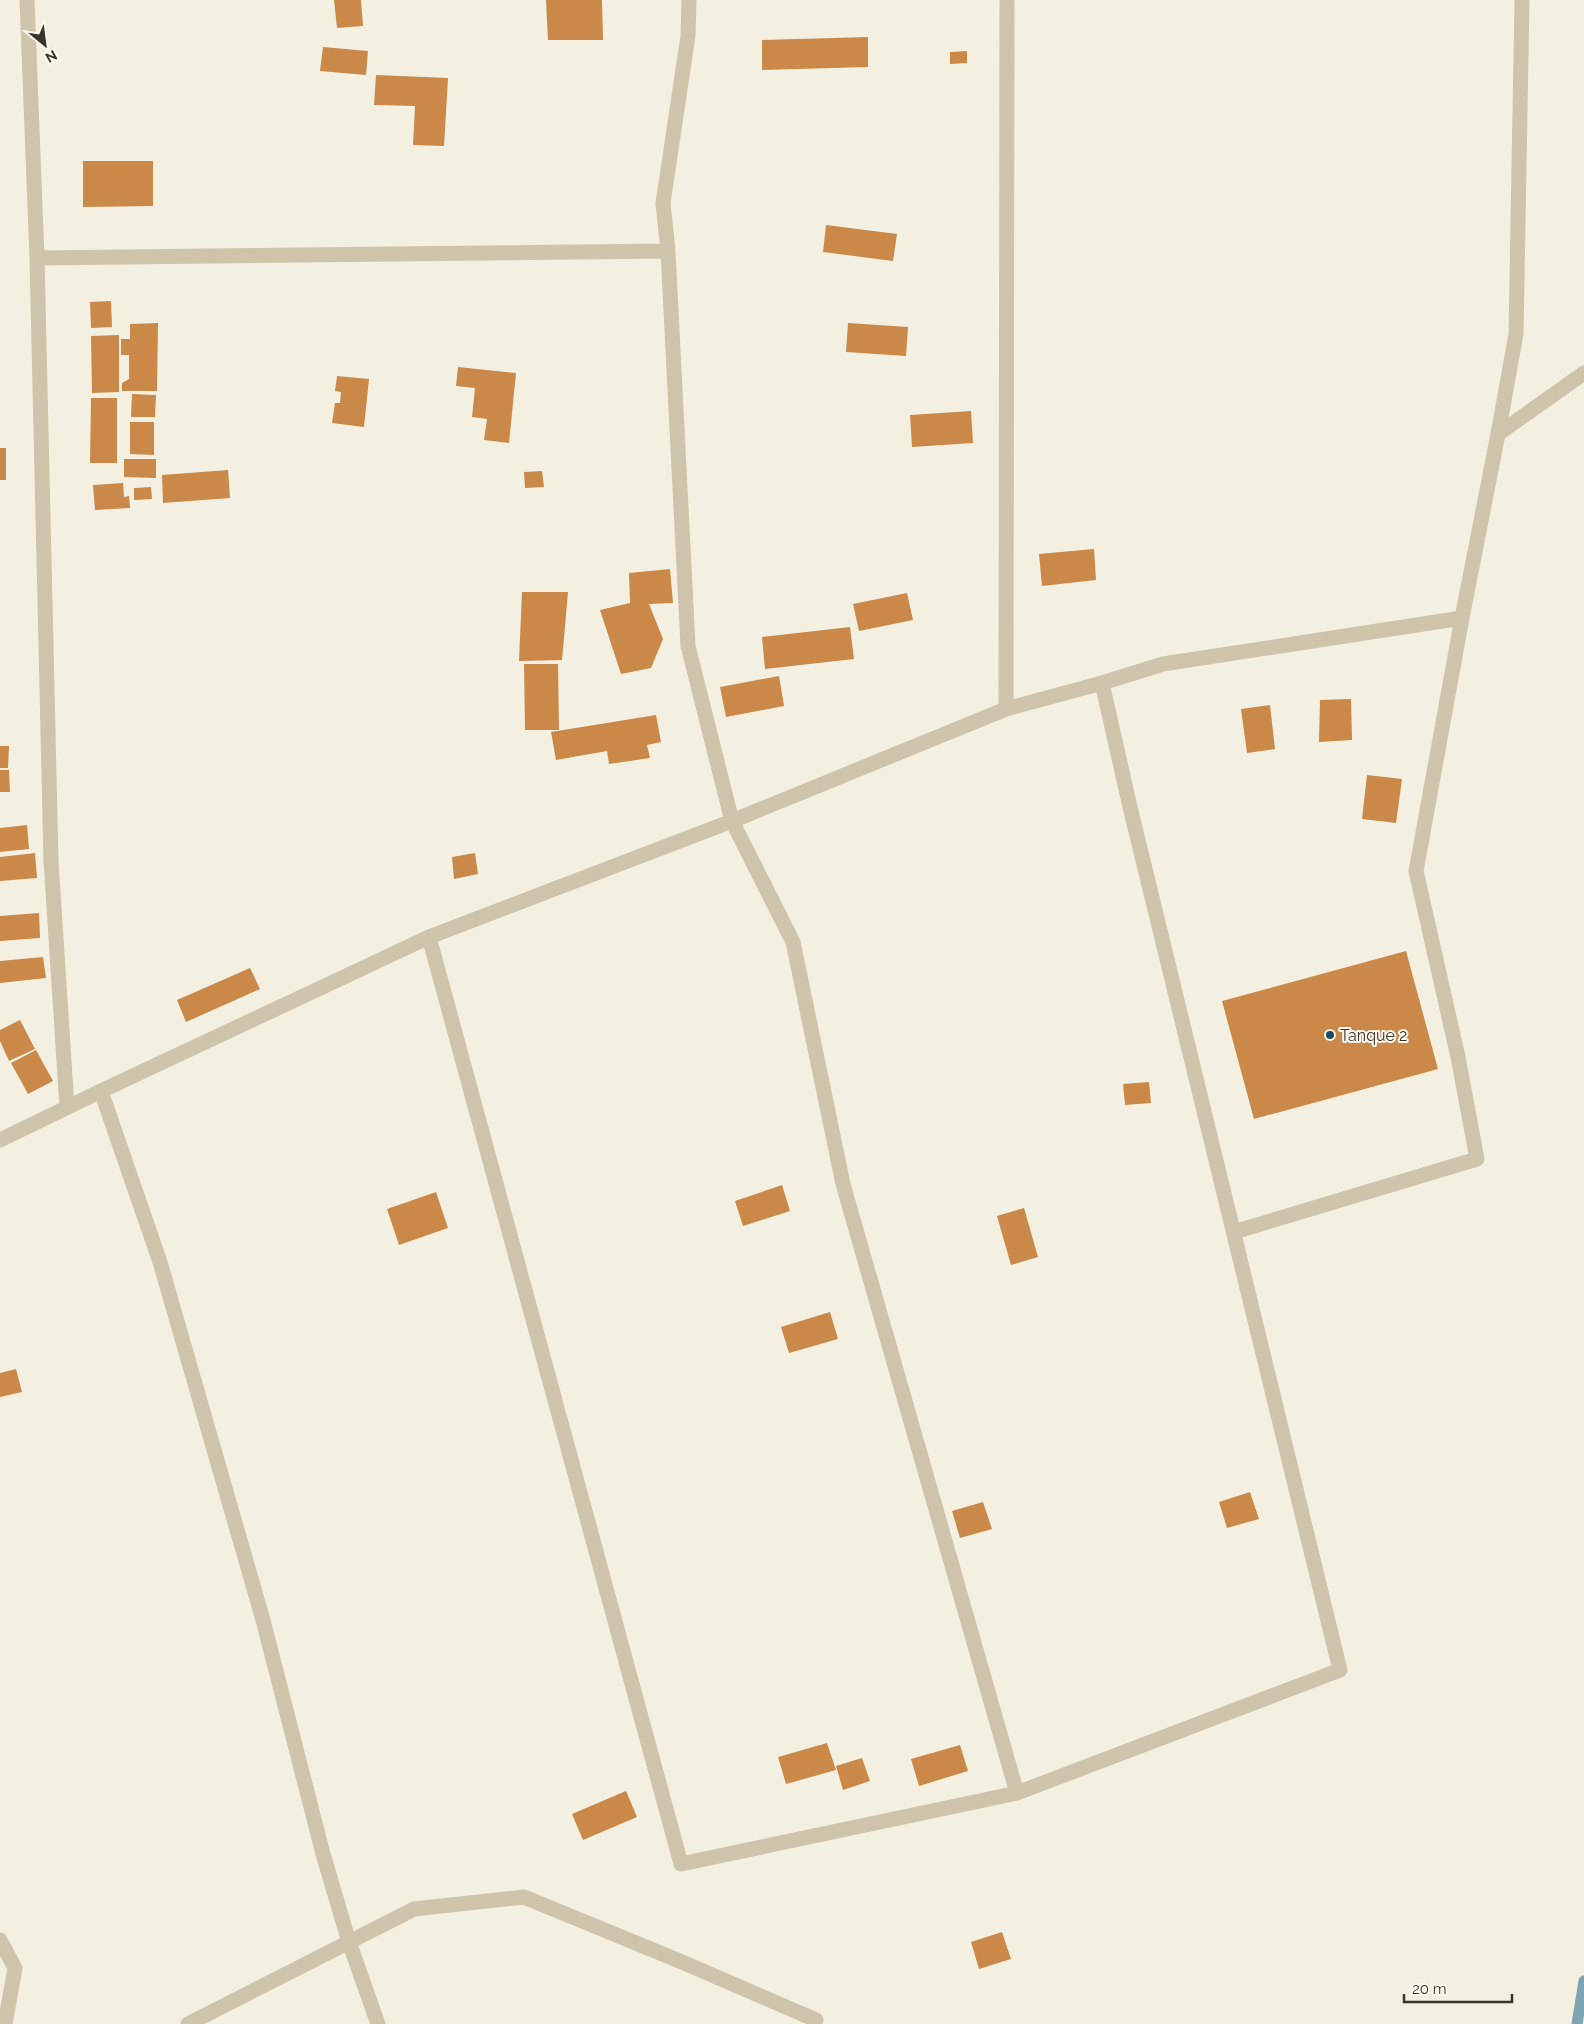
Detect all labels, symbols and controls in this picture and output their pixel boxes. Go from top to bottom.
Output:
north arrow [20,20,70,70]
text: N [43,47,60,66]
place label: Tanque 2 [1340,1026,1407,1045]
marker: Tanque 2 [1324,1029,1336,1041]
scale bar [1404,1972,1512,2004]
text: 20 m [1412,1980,1447,1998]

